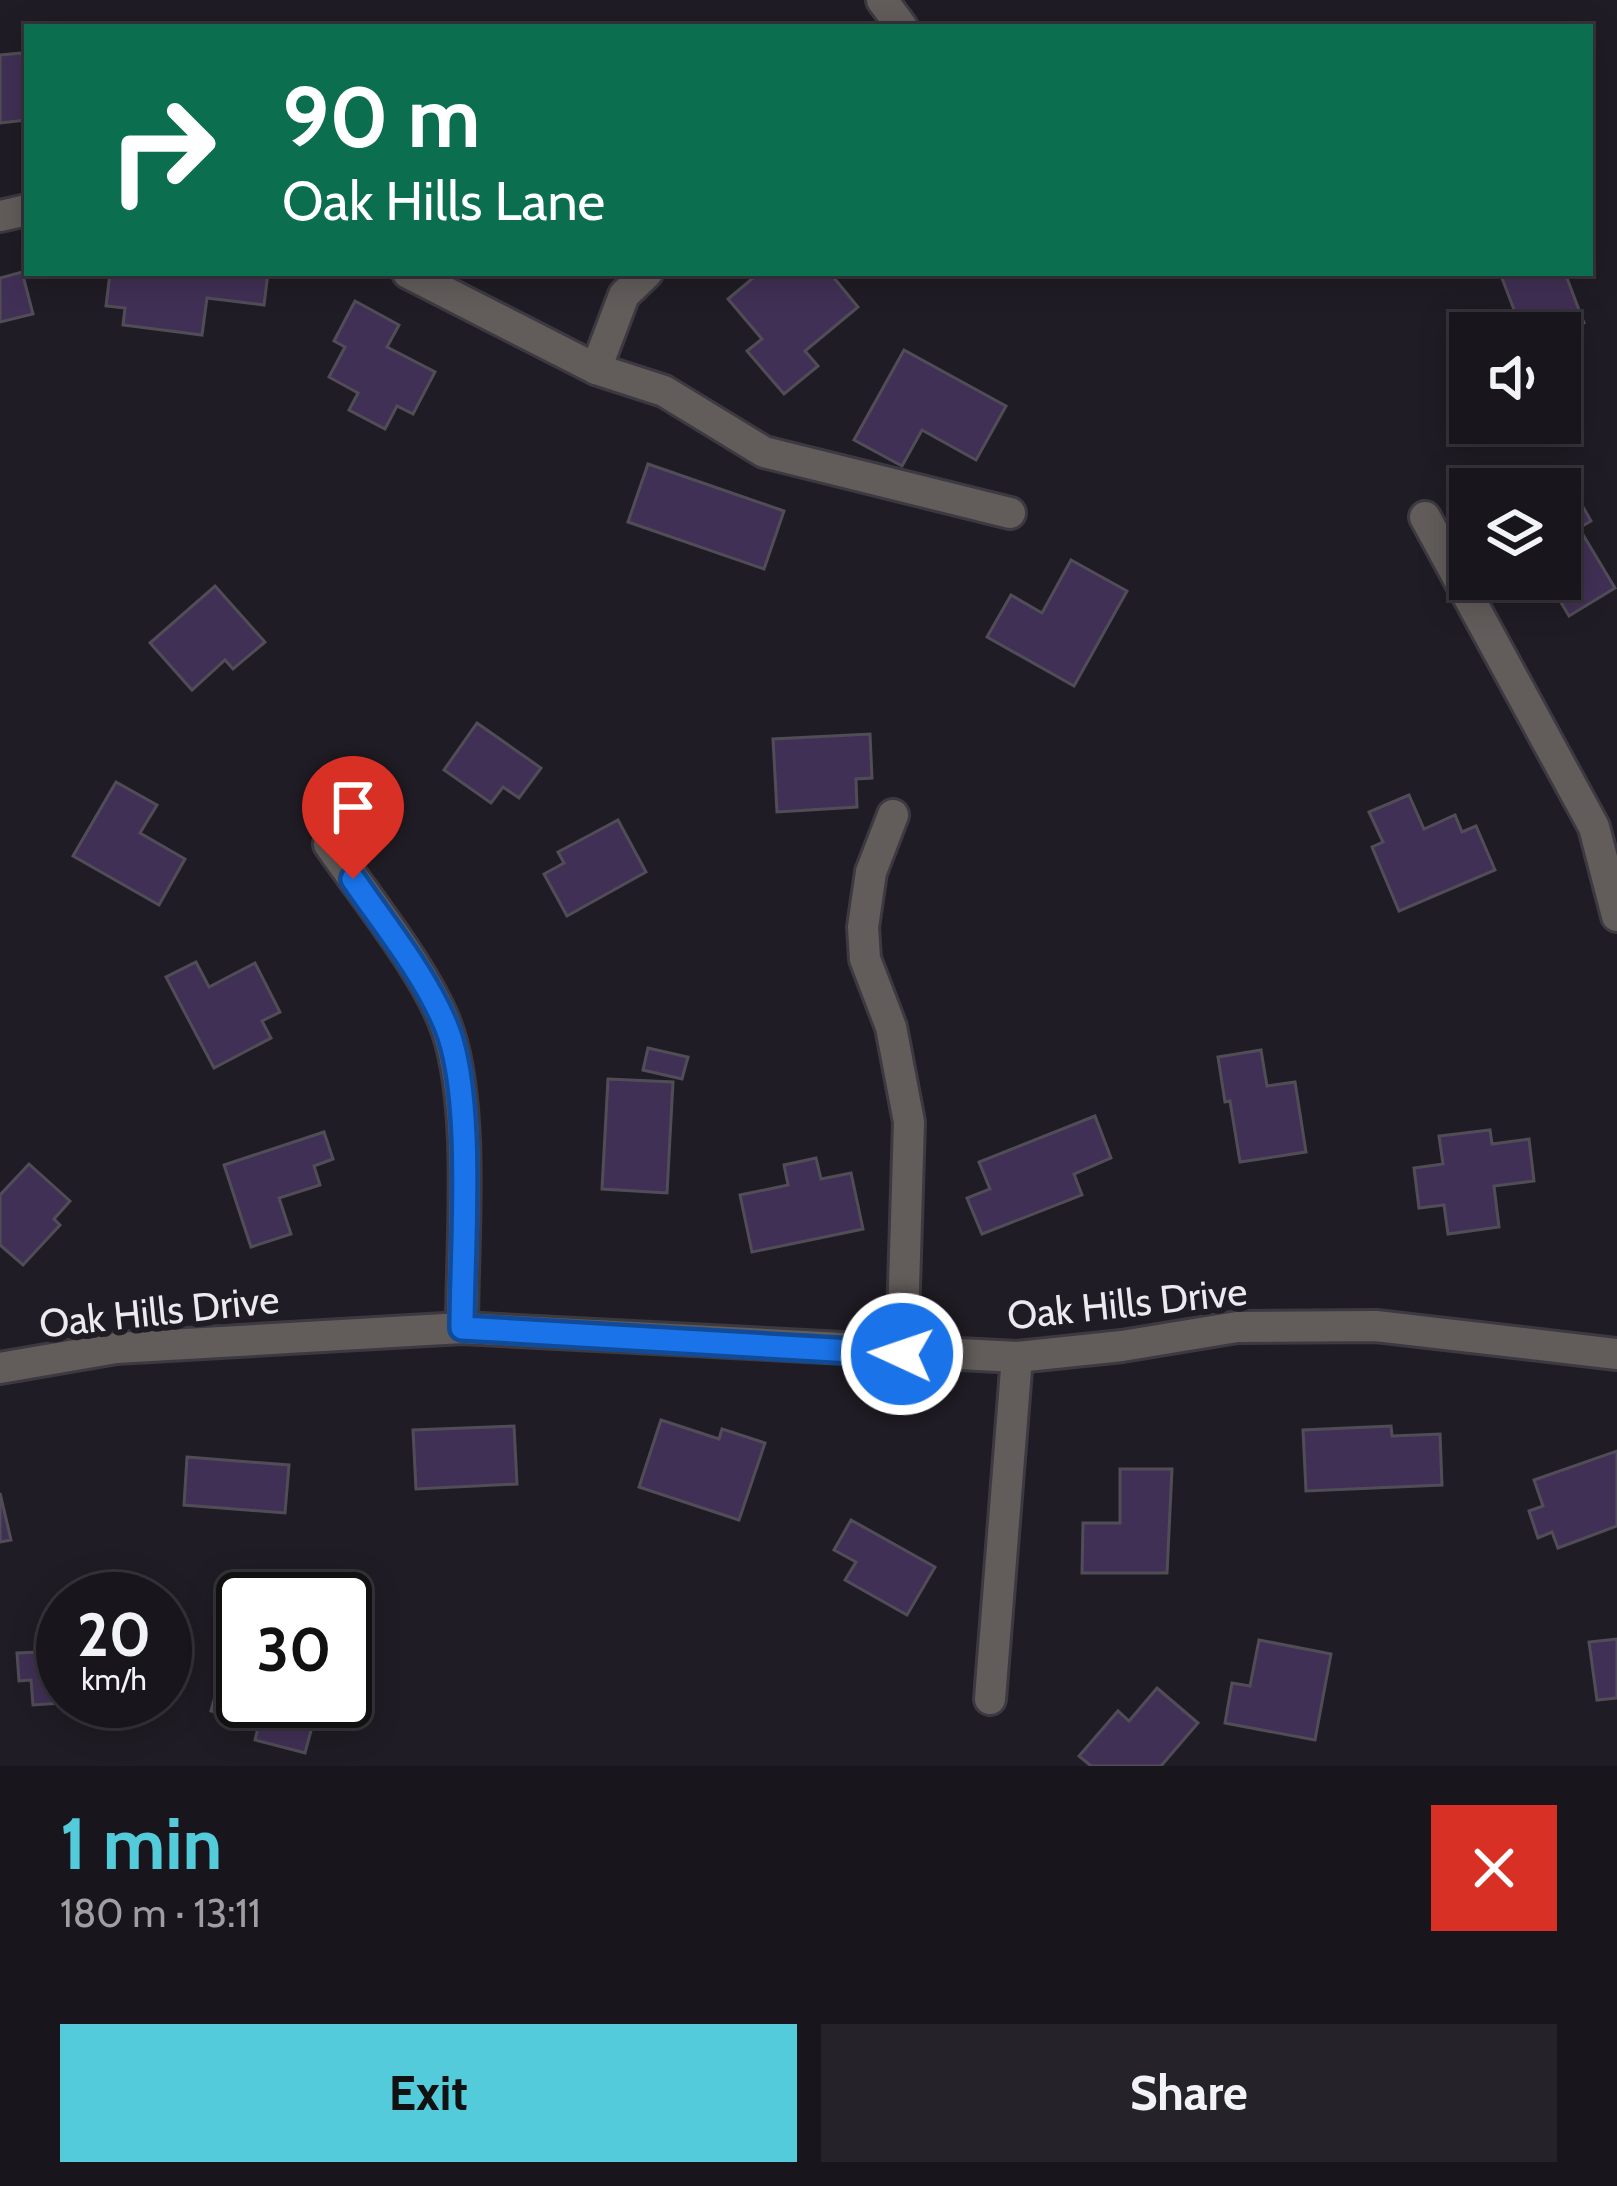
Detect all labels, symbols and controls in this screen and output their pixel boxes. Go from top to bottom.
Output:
text: 90 m [282,66,480,168]
icon: right [84,72,240,228]
text: Oak Hills Lane [282,168,605,234]
map controls [1449,312,1581,600]
button: sound [1449,312,1581,444]
button: layers [1449,468,1581,600]
pin [302,756,404,879]
icon: arrive [320,774,386,840]
street label: Oak Hills Drive [1005,1267,1249,1339]
street label: Oak Hills Drive [37,1275,281,1347]
position arrow [839,1291,965,1417]
speed limit sign: 30 [216,1572,372,1728]
text: 20 [77,1598,151,1671]
text: km/h [81,1661,147,1698]
text: 1 min [60,1800,222,1887]
button: close [1431,1805,1557,1931]
text: 180 m · 13:11 [60,1889,261,1937]
button: Exit [60,2024,797,2162]
button: Share [821,2024,1557,2162]

